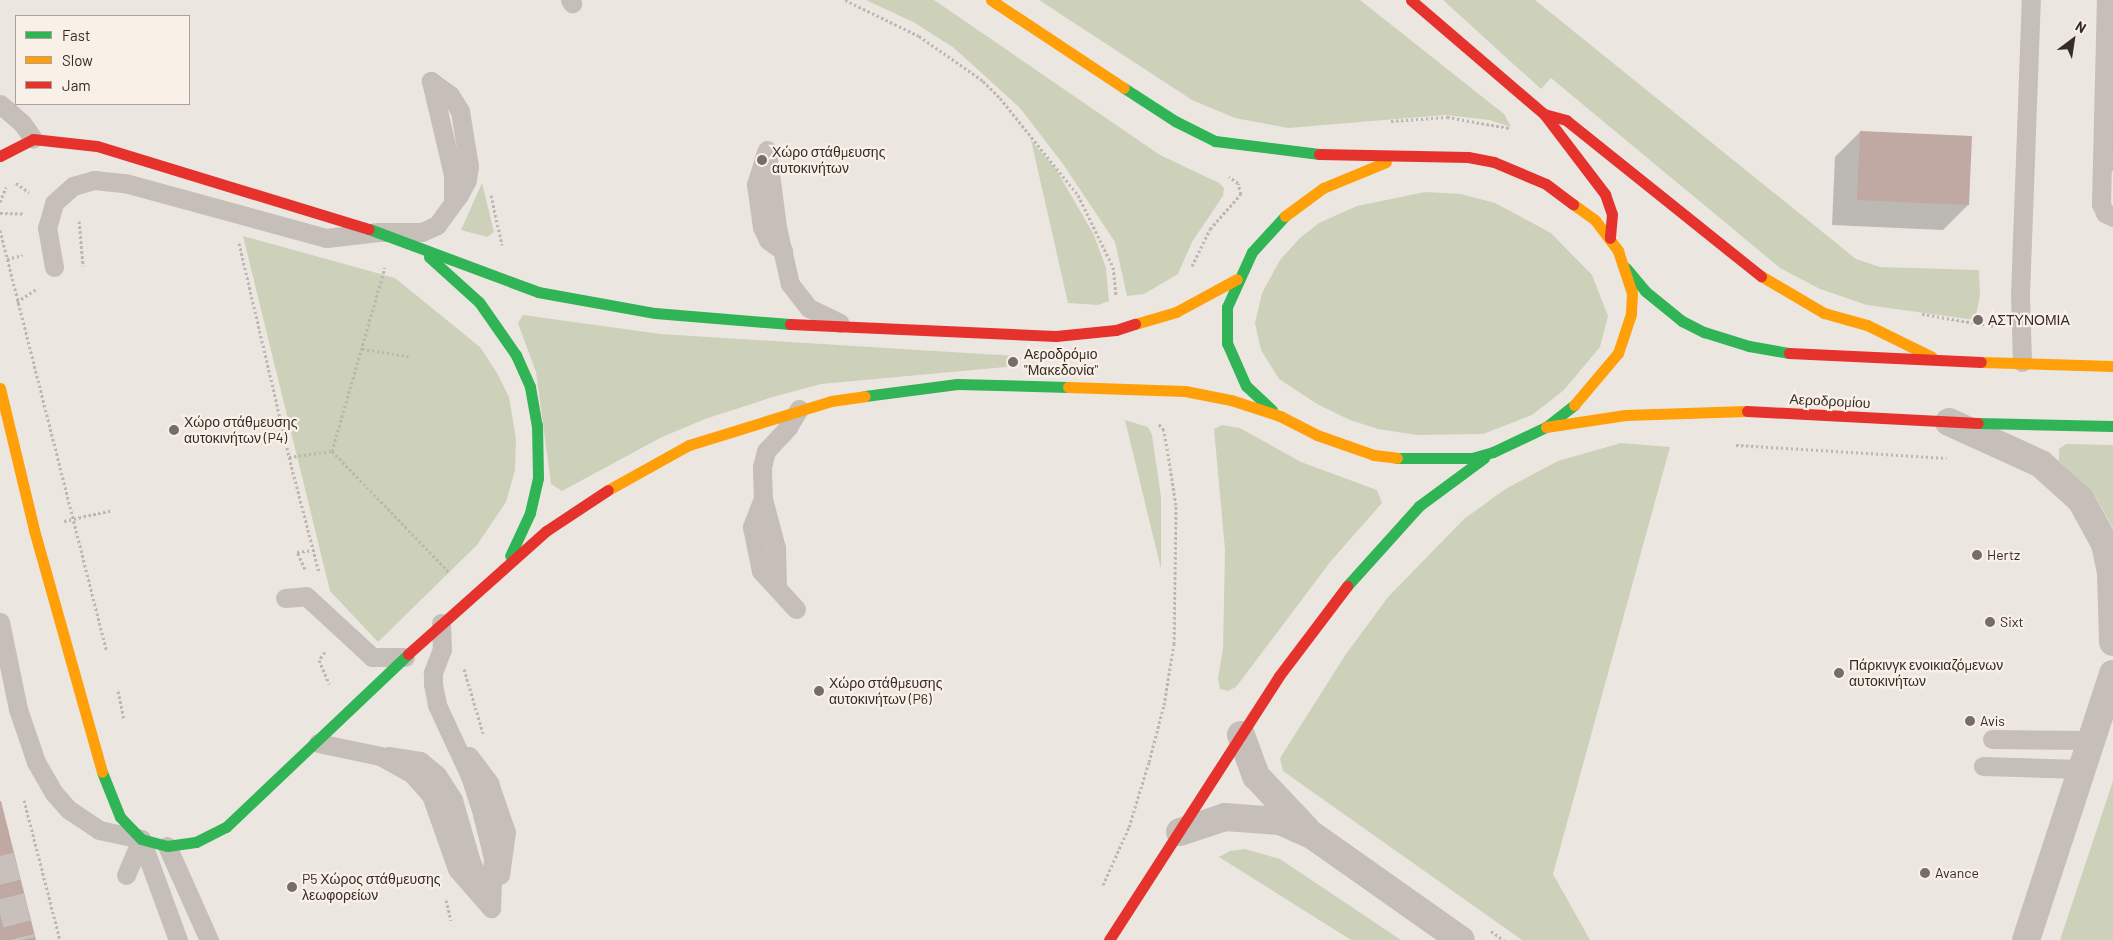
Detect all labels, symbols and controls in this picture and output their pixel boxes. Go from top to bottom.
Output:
legend [15,15,190,105]
north arrow [2048,15,2098,65]
text: N [2073,17,2089,36]
text: Fast [62,26,90,44]
text: Slow [62,51,93,69]
text: Jam [62,76,91,94]
place label: Χώρο στάθμευσης αυτοκινήτων [772,144,885,176]
marker: Χώρο στάθμευσης αυτοκινήτων [756,154,768,166]
place label: ΑΣΤΥΝΟΜΙΑ [1988,312,2070,328]
marker: ΑΣΤΥΝΟΜΙΑ [1972,314,1984,326]
place label: Αεροδρόμιο "Μακεδονία" [1024,346,1098,378]
marker: Αεροδρόμιο "Μακεδονία" [1006,355,1020,369]
street label: Αεροδρομίου [1789,390,1871,412]
place label: Χώρο στάθμευσης αυτοκινήτων (P4) [184,414,297,447]
marker: Χώρο στάθμευσης αυτοκινήτων (P4) [168,424,180,436]
place label: Hertz [1987,547,2020,563]
marker: Hertz [1971,549,1983,561]
place label: Sixt [2000,614,2024,630]
marker: Sixt [1984,616,1996,628]
place label: Πάρκινγκ ενοικιαζόμενων αυτοκινήτων [1849,657,2003,690]
marker: Πάρκινγκ ενοικιαζόμενων αυτοκινήτων [1833,667,1845,679]
place label: Χώρο στάθμευσης αυτοκινήτων (P6) [829,675,942,708]
marker: Χώρο στάθμευσης αυτοκινήτων (P6) [813,685,825,697]
place label: Avis [1980,713,2005,729]
marker: Avis [1964,715,1976,727]
place label: Avance [1935,865,1979,881]
marker: Avance [1919,867,1931,879]
place label: P5 Χώρος στάθμευσης λεωφορείων [302,871,440,904]
marker: P5 Χώρος στάθμευσης λεωφορείων [286,881,298,893]

